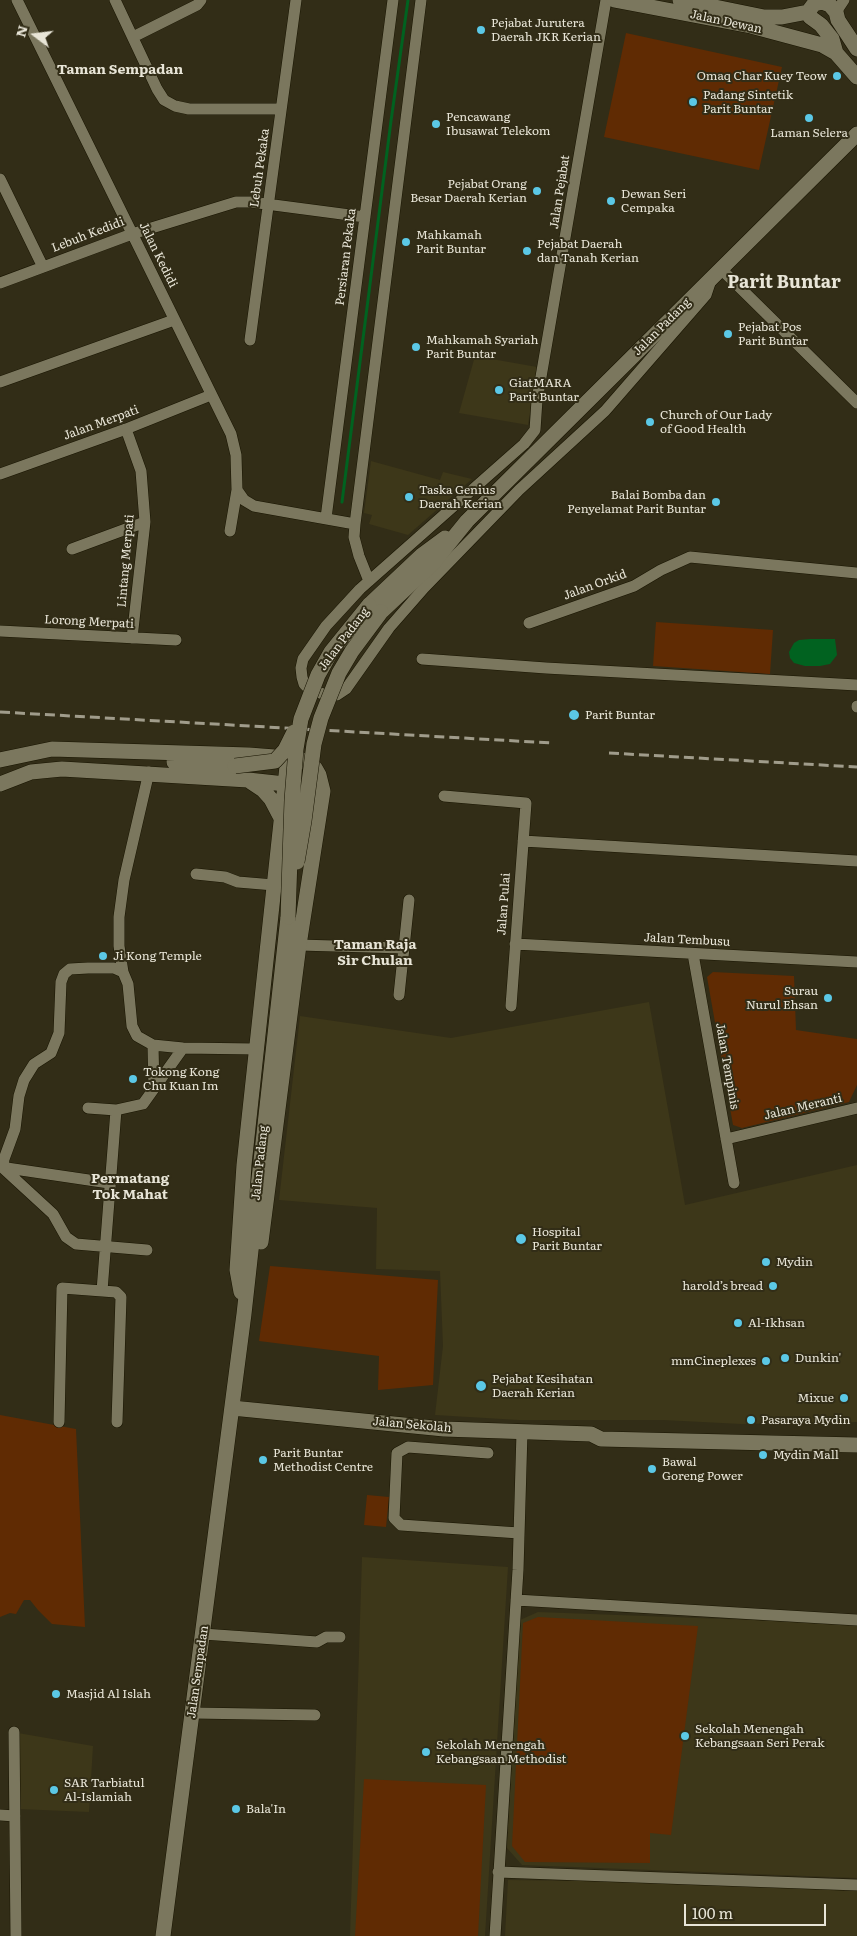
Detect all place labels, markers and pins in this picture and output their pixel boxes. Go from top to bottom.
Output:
place label: Pejabat Jurutera Daerah JKR Kerian [491,16,601,44]
marker: Pejabat Jurutera Daerah JKR Kerian [475,24,487,36]
place label: Omaq Char Kuey Teow [697,69,827,83]
marker: Omaq Char Kuey Teow [831,70,843,82]
place label: Padang Sintetik Parit Buntar [703,88,793,116]
marker: Padang Sintetik Parit Buntar [687,96,699,108]
place label: Pencawang Ibusawat Telekom [446,110,550,138]
marker: Laman Selera [803,112,815,124]
marker: Pencawang Ibusawat Telekom [430,118,442,130]
place label: Laman Selera [770,126,848,140]
place label: Pejabat Orang Besar Daerah Kerian [410,177,527,205]
marker: Pejabat Orang Besar Daerah Kerian [531,185,543,197]
place label: Dewan Seri Cempaka [621,187,686,215]
marker: Dewan Seri Cempaka [605,195,617,207]
place label: Mahkamah Parit Buntar [416,228,486,256]
marker: Mahkamah Parit Buntar [400,236,412,248]
place label: Pejabat Daerah dan Tanah Kerian [537,237,639,265]
marker: Pejabat Daerah dan Tanah Kerian [521,245,533,257]
place label: Pejabat Pos Parit Buntar [738,320,808,348]
marker: Pejabat Pos Parit Buntar [722,328,734,340]
place label: Mahkamah Syariah Parit Buntar [426,333,538,361]
marker: Mahkamah Syariah Parit Buntar [410,341,422,353]
place label: GiatMARA Parit Buntar [509,376,579,404]
marker: GiatMARA Parit Buntar [493,384,505,396]
place label: Church of Our Lady of Good Health [660,408,772,436]
marker: Church of Our Lady of Good Health [644,416,656,428]
place label: Taska Genius Daerah Kerian [419,483,502,511]
place label: Balai Bomba dan Penyelamat Parit Buntar [567,488,706,516]
marker: Taska Genius Daerah Kerian [403,491,415,503]
marker: Balai Bomba dan Penyelamat Parit Buntar [710,496,722,508]
marker: Parit Buntar [567,708,581,722]
place label: Parit Buntar [585,708,655,722]
place label: Ji Kong Temple [113,949,202,963]
marker: Ji Kong Temple [97,950,109,962]
place label: Surau Nurul Ehsan [746,984,818,1012]
marker: Surau Nurul Ehsan [822,992,834,1004]
place label: Tokong Kong Chu Kuan Im [143,1065,219,1093]
marker: Tokong Kong Chu Kuan Im [127,1073,139,1085]
place label: Hospital Parit Buntar [532,1225,602,1253]
marker: Hospital Parit Buntar [514,1232,528,1246]
place label: Mydin [776,1255,813,1269]
marker: Mydin [760,1256,772,1268]
place label: harold’s bread [682,1279,763,1293]
marker: harold’s bread [767,1280,779,1292]
place label: Al-Ikhsan [748,1316,805,1330]
marker: Al-Ikhsan [732,1317,744,1329]
place label: Dunkin' [795,1351,841,1365]
marker: Dunkin' [779,1352,791,1364]
place label: mmCineplexes [671,1354,756,1368]
marker: mmCineplexes [760,1355,772,1367]
place label: Pejabat Kesihatan Daerah Kerian [492,1372,593,1400]
marker: Pejabat Kesihatan Daerah Kerian [474,1379,488,1393]
place label: Mixue [797,1391,834,1405]
marker: Mixue [838,1392,850,1404]
place label: Pasaraya Mydin [761,1413,850,1427]
marker: Pasaraya Mydin [745,1414,757,1426]
place label: Parit Buntar Methodist Centre [273,1446,373,1474]
place label: Mydin Mall [773,1448,839,1462]
marker: Mydin Mall [757,1449,769,1461]
marker: Parit Buntar Methodist Centre [257,1454,269,1466]
place label: Bawal Goreng Power [662,1455,743,1483]
marker: Bawal Goreng Power [646,1463,658,1475]
place label: Masjid Al Islah [66,1687,151,1701]
marker: Masjid Al Islah [50,1688,62,1700]
place label: Sekolah Menengah Kebangsaan Seri Perak [695,1722,824,1750]
marker: Sekolah Menengah Kebangsaan Seri Perak [679,1730,691,1742]
place label: Sekolah Menengah Kebangsaan Methodist [436,1738,566,1766]
marker: Sekolah Menengah Kebangsaan Methodist [420,1746,432,1758]
place label: SAR Tarbiatul Al-Islamiah [64,1776,144,1804]
marker: SAR Tarbiatul Al-Islamiah [48,1784,60,1796]
place label: Bala'In [246,1802,286,1816]
marker: Bala'In [230,1803,242,1815]

